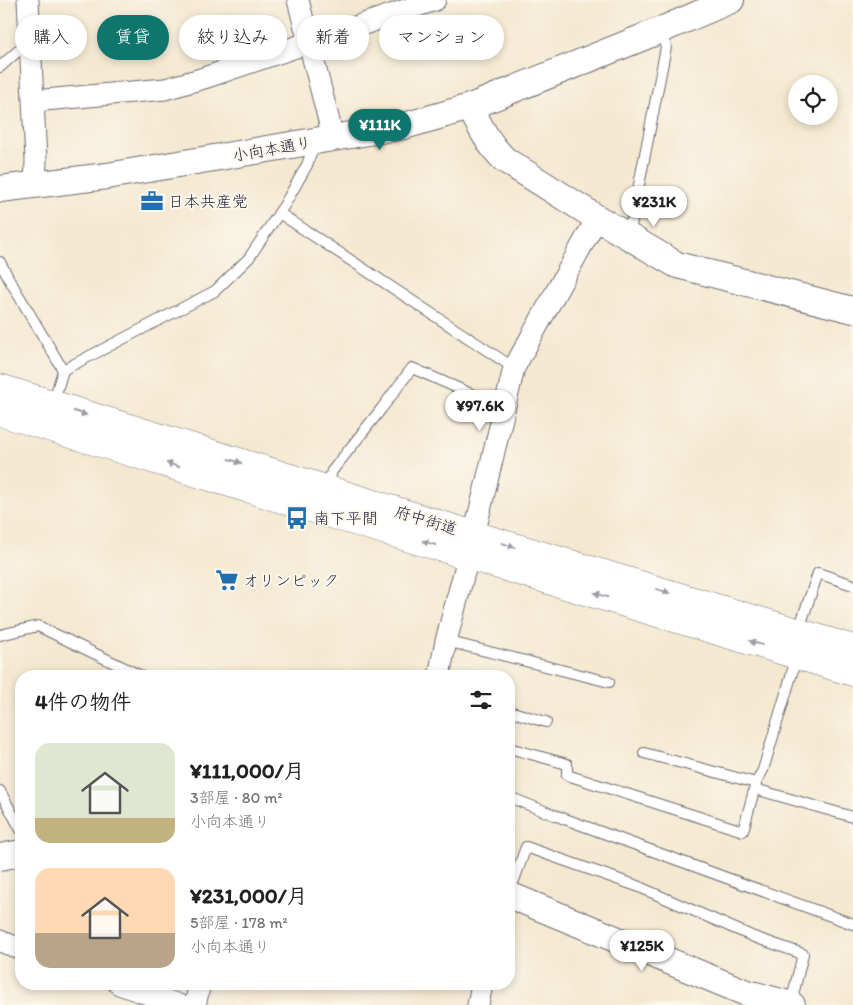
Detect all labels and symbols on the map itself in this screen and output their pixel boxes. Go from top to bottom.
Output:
pin: ¥111K [345,108,415,151]
street label: 小向本通り [231,133,313,165]
pin: ¥231K [619,186,689,228]
office icon: 日本共産党 [139,188,165,214]
place label: 日本共産党 [168,192,248,211]
pin: ¥97.6K [439,390,521,432]
one-way arrow [73,409,88,417]
one-way arrow [228,457,243,465]
one-way arrow [165,460,180,468]
street label: 府中街道 [393,502,459,538]
bus stop icon: 南下平間 [284,505,310,531]
place label: 南下平間 [314,509,378,528]
one-way arrow [421,539,436,547]
one-way arrow [500,541,515,549]
supermarket icon: オリンピック [214,567,240,593]
place label: オリンピック [243,571,339,590]
one-way arrow [656,588,671,596]
one-way arrow [593,591,608,599]
one-way arrow [748,639,763,647]
pin: ¥125K [607,930,677,972]

